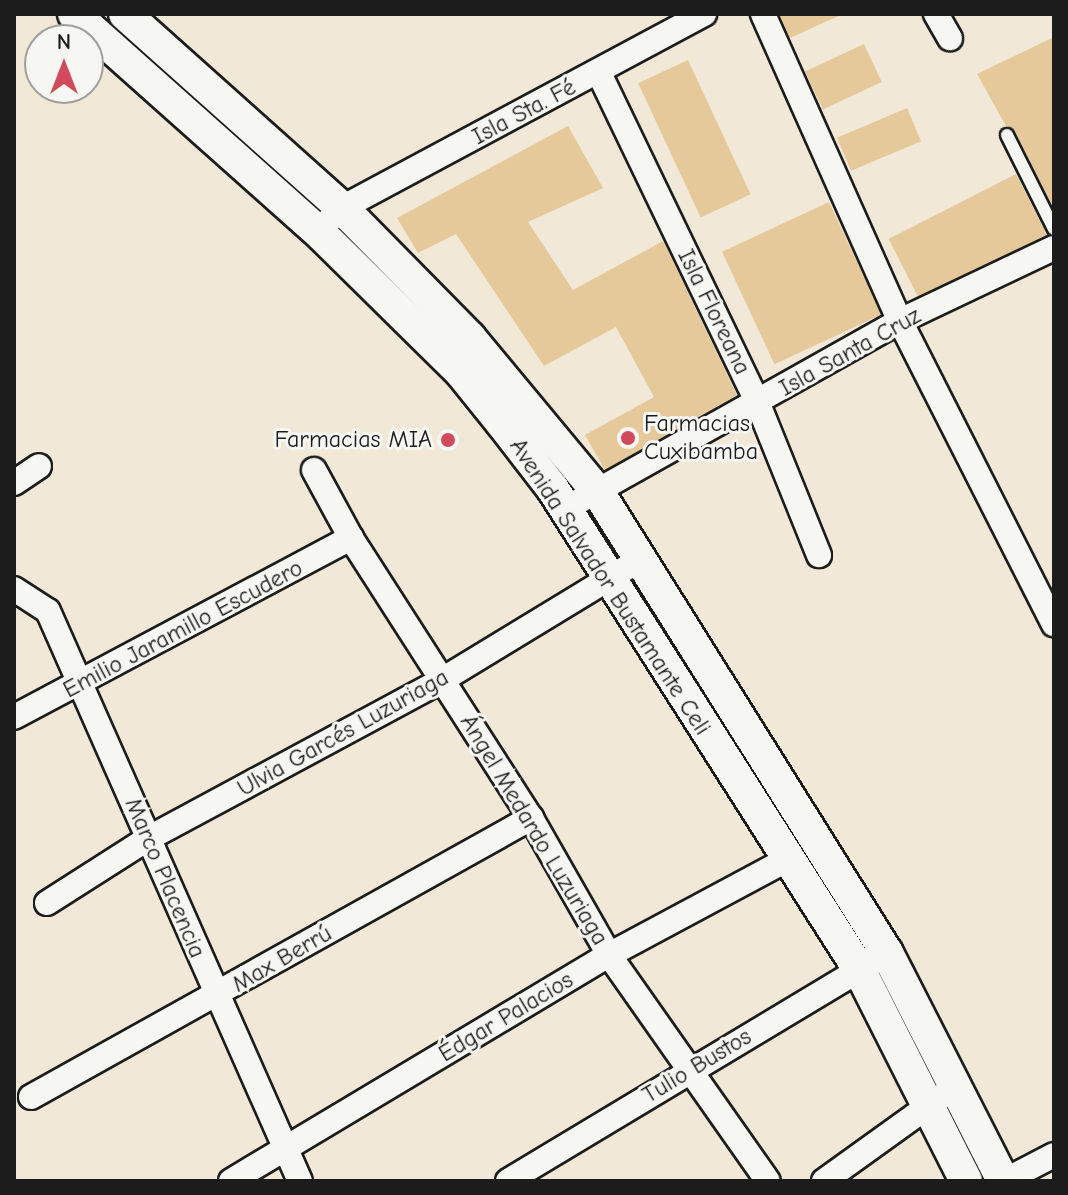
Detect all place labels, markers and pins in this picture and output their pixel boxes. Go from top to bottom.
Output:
place label: Farmacias Cuxibamba [644,410,758,466]
place label: Farmacias MIA [275,426,432,454]
marker: Farmacias Cuxibamba [619,429,637,447]
marker: Farmacias MIA [439,431,457,449]

